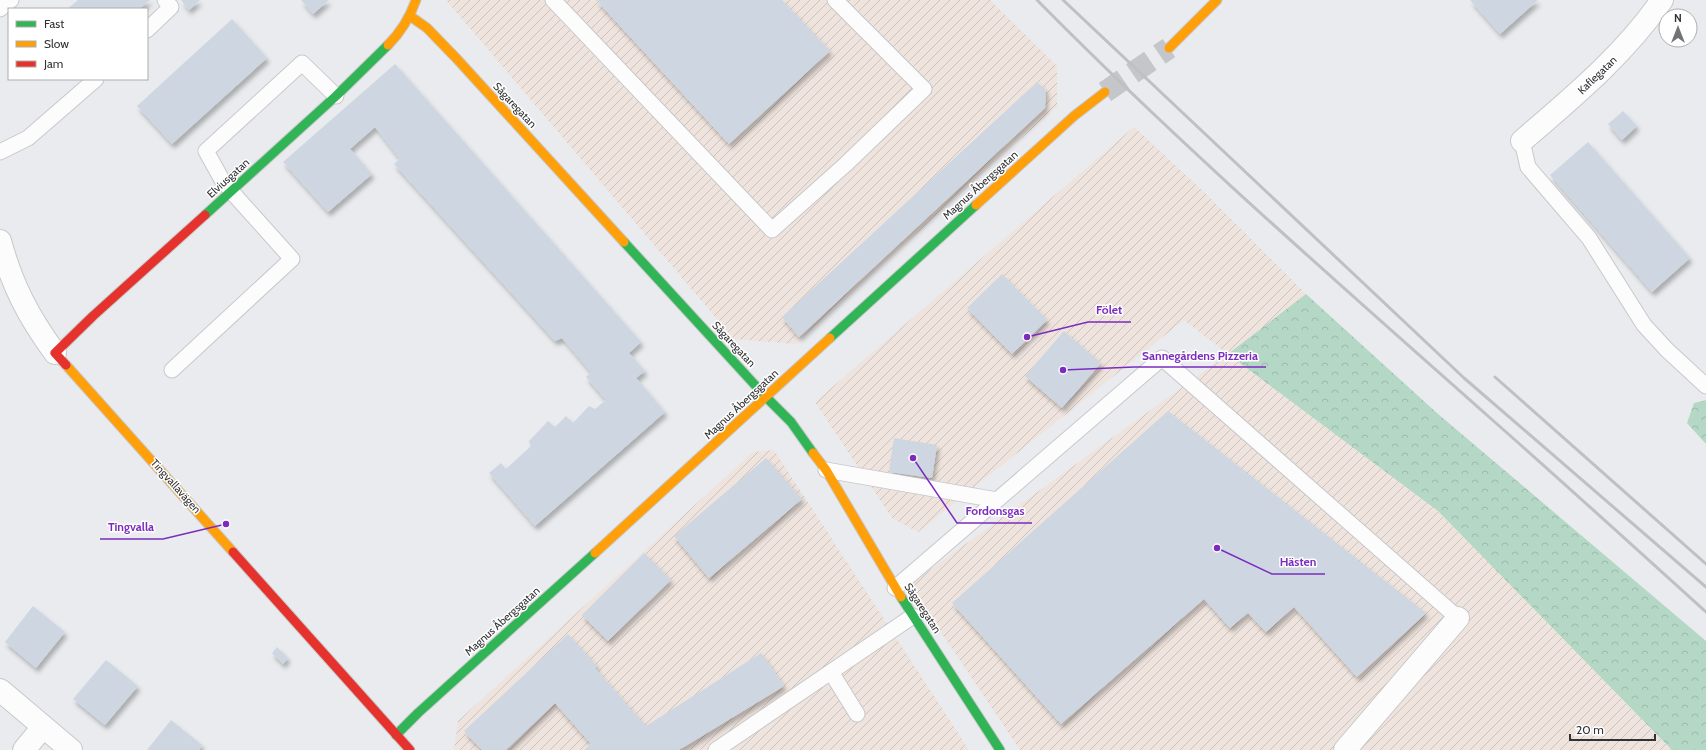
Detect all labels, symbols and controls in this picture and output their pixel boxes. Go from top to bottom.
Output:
legend [8,8,148,80]
north arrow [1658,8,1698,48]
text: N [1674,11,1682,25]
text: Fast [44,16,64,31]
text: Slow [44,36,69,51]
street label: Kaflegatan [1574,53,1620,97]
text: Jam [43,56,63,71]
street label: Sågaregatan [490,79,540,131]
street label: Magnus Åbergsgatan [939,147,1020,222]
street label: Elviusgatan [204,155,252,201]
callout: Fölet [1088,298,1131,322]
text: Fölet [1096,302,1122,317]
street label: Sågaregatan [709,318,759,370]
callout: Sannegårdens Pizzeria [1134,343,1266,367]
text: Sannegårdens Pizzeria [1142,348,1258,363]
street label: Magnus Åbergsgatan [700,365,781,442]
street label: Tingvallavägen [148,456,204,516]
callout: Fordonsgas [957,499,1032,523]
text: Fordonsgas [965,503,1025,518]
callout: Tingvalla [100,515,163,539]
text: Tingvalla [108,519,154,534]
callout: Hästen [1272,550,1325,574]
text: Hästen [1280,554,1316,569]
street label: Sågaregatan [902,580,944,636]
street label: Magnus Åbergsgatan [461,583,542,658]
scale bar [1570,716,1655,742]
text: 20 m [1576,722,1604,737]

